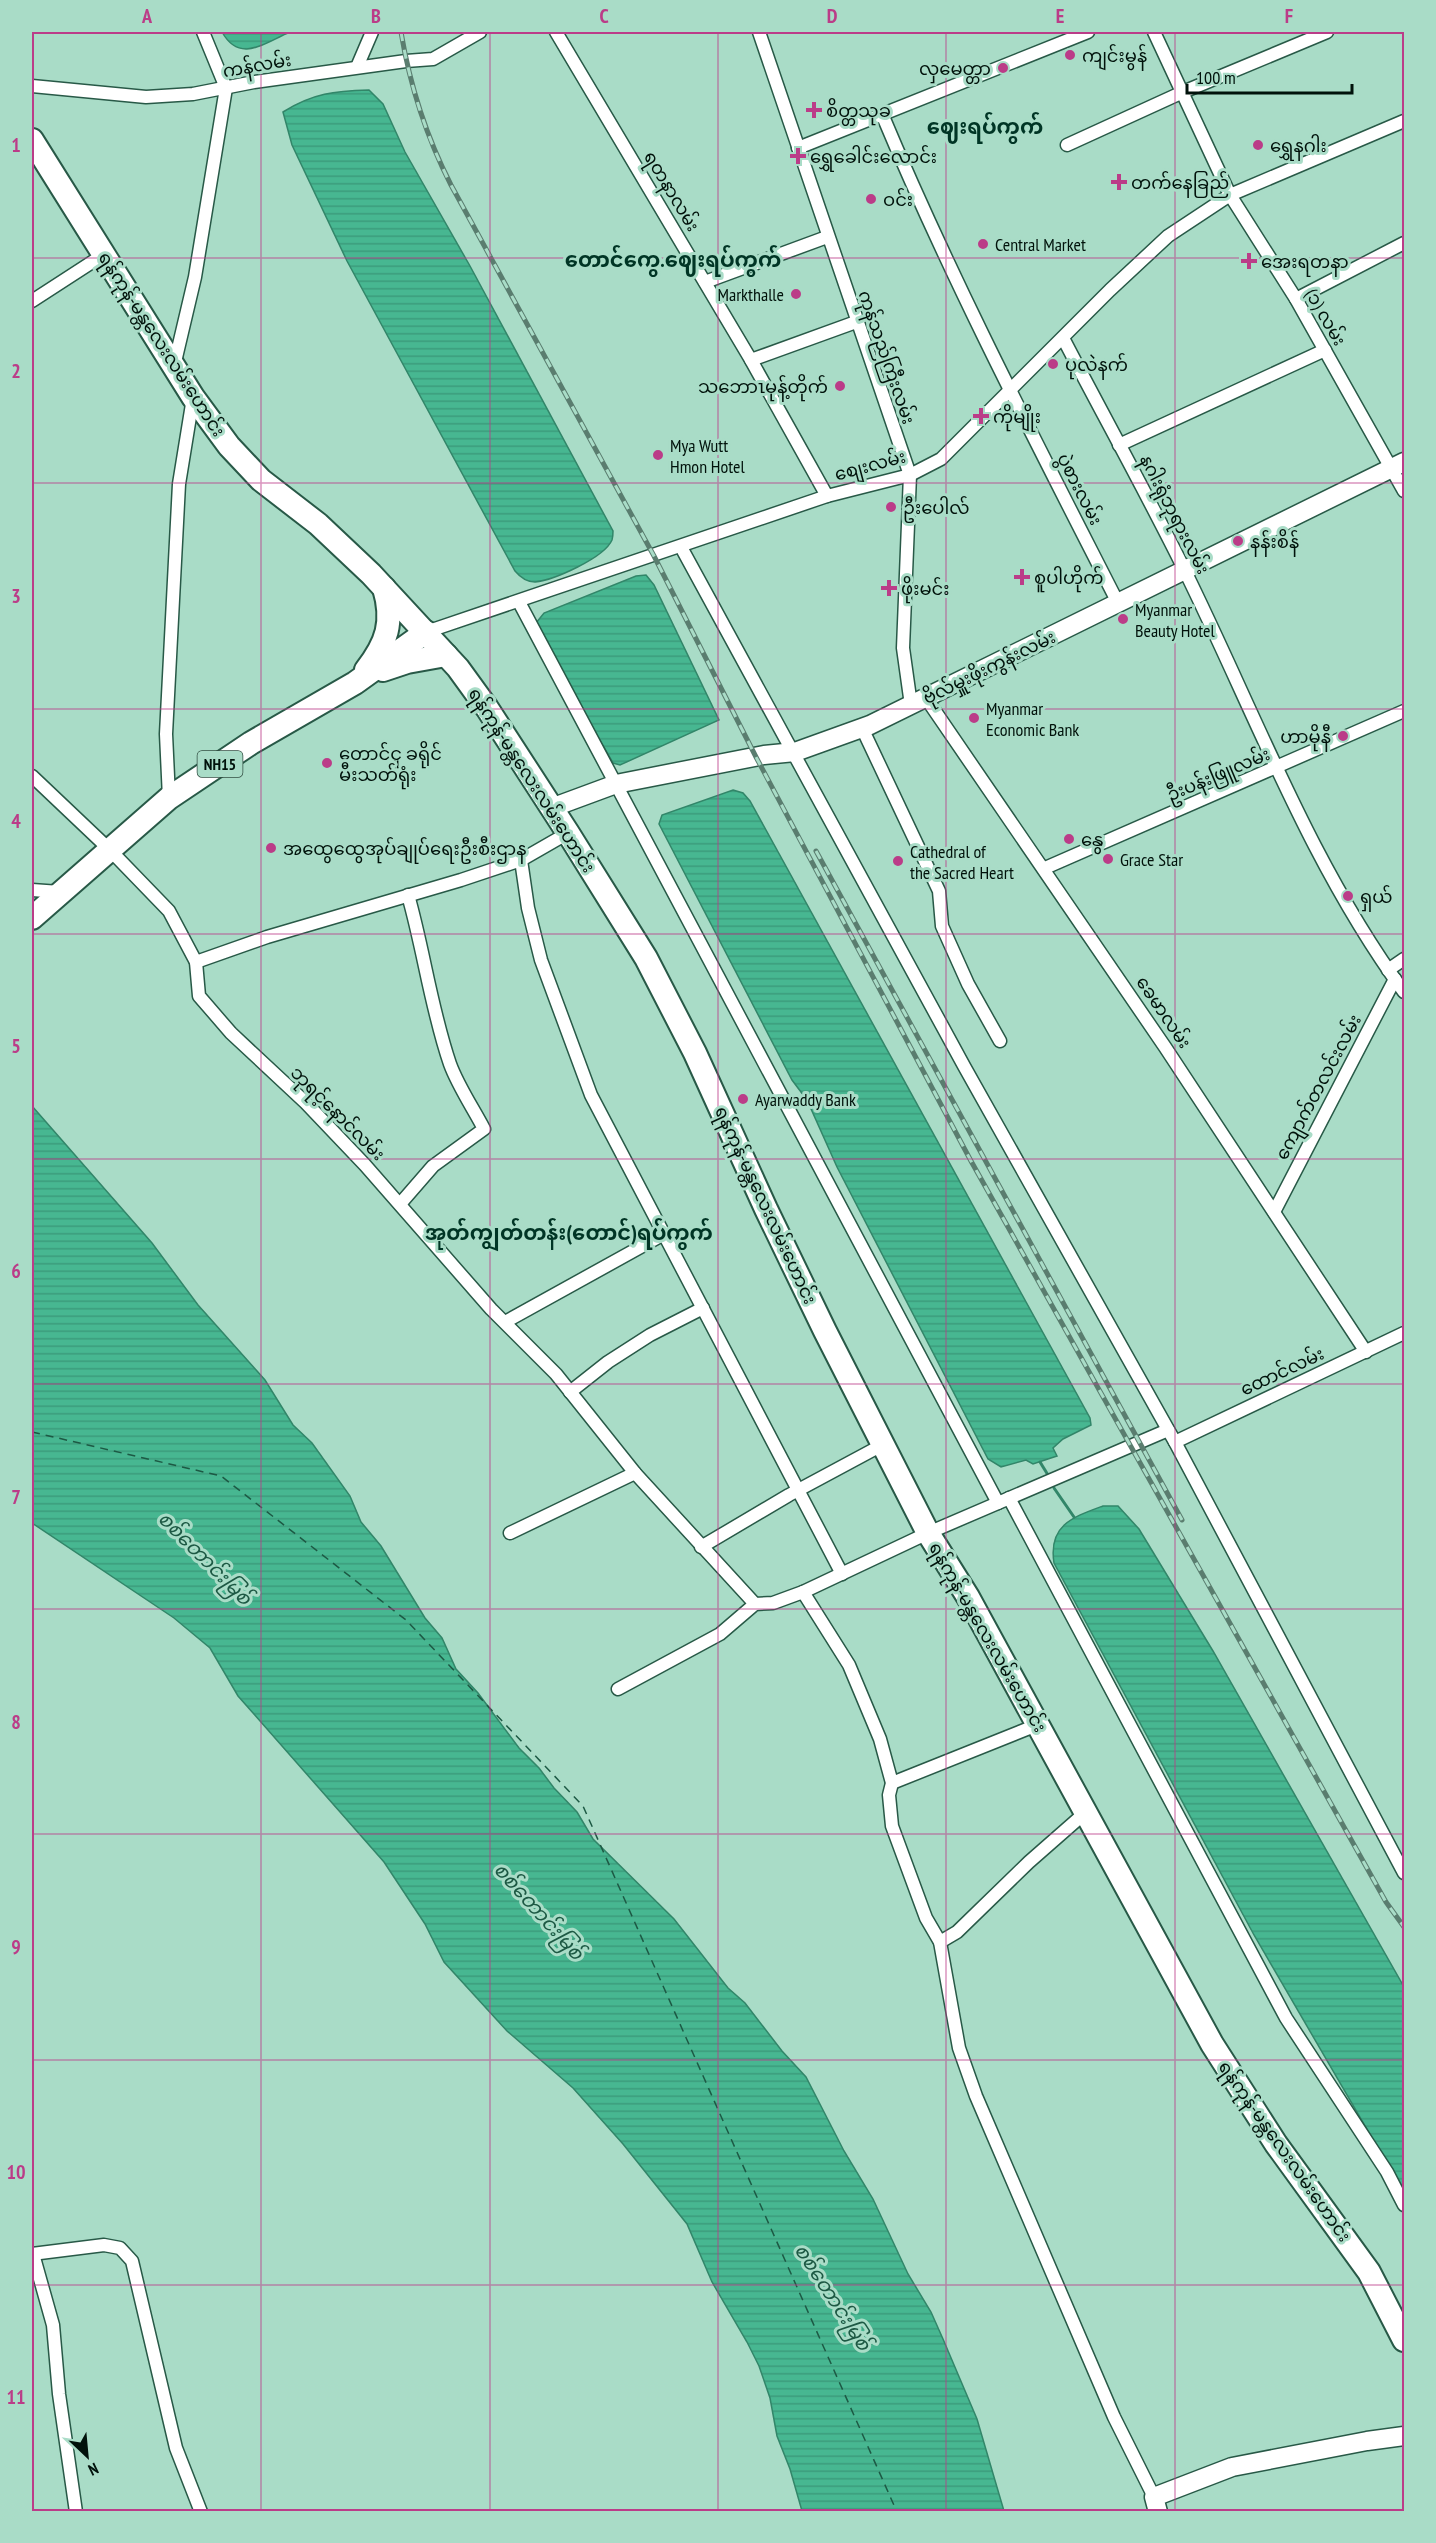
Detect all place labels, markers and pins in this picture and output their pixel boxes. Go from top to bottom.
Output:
place label: ကျင်းမွန် [1082,43,1147,71]
marker: ကျင်းမွန် [1063,48,1077,62]
place label: လှမေတ္တာ [919,57,991,84]
marker: လှမေတ္တာ [996,61,1010,75]
place label: စိတ္တသုခ [826,97,891,126]
marker: စိတ္တသုခ [807,103,821,117]
place label: ရွှေနဂါး [1270,134,1327,161]
marker: ရွှေနဂါး [1251,138,1265,152]
place label: ရွှေခေါင်းလောင်း [810,144,937,172]
marker: ရွှေခေါင်းလောင်း [791,149,805,163]
place label: တက်နေခြည် [1131,170,1229,198]
marker: တက်နေခြည် [1112,175,1126,189]
place label: ဝင်း [883,187,913,211]
marker: ဝင်း [864,192,878,206]
place label: Central Market [995,233,1086,256]
marker: Central Market [976,237,990,251]
place label: အေးရတနာ [1261,250,1349,277]
marker: အေးရတနာ [1242,254,1256,268]
place label: Markthalle [718,283,784,306]
marker: Markthalle [789,287,803,301]
place label: ပုလဲနက် [1065,352,1128,380]
marker: ပုလဲနက် [1046,357,1060,371]
place label: သဘောၤမုန့်တိုက် [698,373,828,402]
marker: သဘောၤမုန့်တိုက် [833,379,847,393]
place label: ကိုမျိုး [993,403,1041,432]
marker: ကိုမျိုး [974,409,988,423]
place label: Mya Wutt Hmon Hotel [670,434,746,478]
marker: Mya Wutt Hmon Hotel [651,448,665,462]
place label: ဦးပေါလ် [903,495,970,523]
marker: ဦးပေါလ် [884,500,898,514]
place label: နန်းစိန် [1250,528,1299,557]
marker: နန်းစိန် [1231,534,1245,548]
place label: စူပါဟိုက် [1034,564,1104,593]
marker: စူပါဟိုက် [1015,570,1029,584]
place label: ဖိုးမင်း [901,575,949,604]
marker: ဖိုးမင်း [882,581,896,595]
place label: Myanmar Beauty Hotel [1135,598,1215,642]
marker: Myanmar Beauty Hotel [1116,612,1130,626]
place label: Myanmar Economic Bank [986,697,1079,741]
marker: Myanmar Economic Bank [967,711,981,725]
place label: ဟာမိုနီ [1280,723,1331,752]
marker: ဟာမိုနီ [1336,729,1350,743]
place label: တောင်ငူ ခရိုင် မီးသတ်ရုံး [339,740,442,790]
marker: တောင်ငူ ခရိုင် မီးသတ်ရုံး [320,756,334,770]
place label: နွေ [1081,828,1103,855]
marker: နွေ [1062,832,1076,846]
place label: အထွေထွေအုပ်ချုပ်ရေးဦးစီးဌာန [283,835,527,864]
place label: Cathedral of the Sacred Heart [910,840,1014,884]
marker: အထွေထွေအုပ်ချုပ်ရေးဦးစီးဌာန [264,841,278,855]
place label: Grace Star [1120,848,1183,871]
marker: Grace Star [1101,852,1115,866]
marker: Cathedral of the Sacred Heart [891,854,905,868]
place label: ရှယ် [1360,884,1393,912]
marker: ရှယ် [1341,889,1355,903]
place label: Ayarwaddy Bank [755,1088,856,1111]
marker: Ayarwaddy Bank [736,1092,750,1106]

